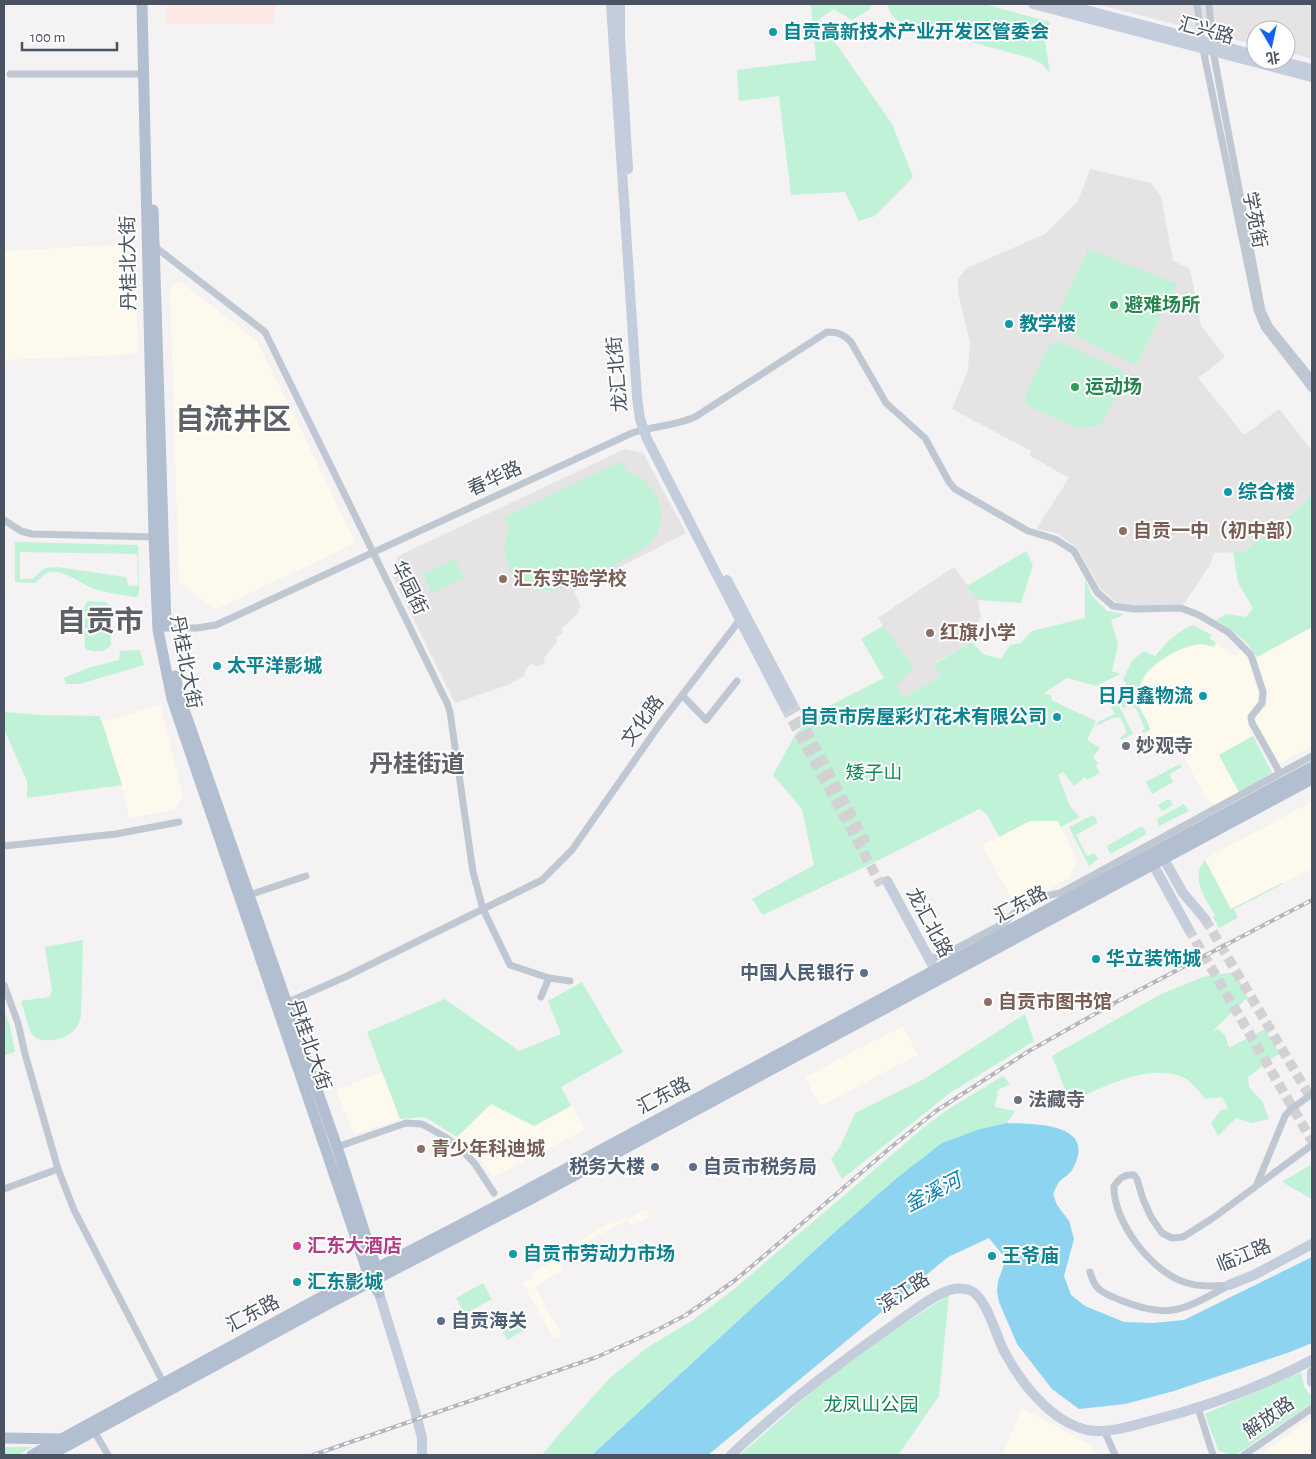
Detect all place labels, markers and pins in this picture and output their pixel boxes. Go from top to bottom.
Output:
place label: 自贡高新技术产业开发区管委会 [783,21,1049,42]
marker: 自贡高新技术产业开发区管委会 [767,26,779,38]
place label: 避难场所 [1124,294,1200,315]
marker: 避难场所 [1108,299,1120,311]
place label: 教学楼 [1019,313,1076,334]
marker: 教学楼 [1003,318,1015,330]
place label: 运动场 [1085,377,1142,397]
marker: 运动场 [1069,381,1081,393]
place label: 综合楼 [1238,481,1295,502]
marker: 综合楼 [1222,486,1234,498]
place label: 自贡一中（初中部） [1133,520,1304,541]
marker: 自贡一中（初中部） [1117,525,1129,537]
place label: 汇东实验学校 [513,568,627,589]
marker: 汇东实验学校 [497,573,509,585]
place label: 红旗小学 [940,622,1016,643]
marker: 红旗小学 [924,627,936,639]
place label: 太平洋影城 [227,655,322,676]
marker: 太平洋影城 [211,660,223,672]
place label: 日月鑫物流 [1098,685,1193,706]
marker: 日月鑫物流 [1197,690,1209,702]
place label: 自贡市房屋彩灯花术有限公司 [800,706,1047,727]
marker: 自贡市房屋彩灯花术有限公司 [1051,711,1063,723]
place label: 妙观寺 [1136,736,1193,756]
marker: 妙观寺 [1120,740,1132,752]
place label: 华立装饰城 [1106,948,1201,969]
marker: 华立装饰城 [1090,953,1102,965]
place label: 中国人民银行 [740,962,854,983]
marker: 中国人民银行 [858,967,870,979]
place label: 自贡市图书馆 [998,991,1112,1012]
marker: 自贡市图书馆 [982,996,994,1008]
place label: 法藏寺 [1028,1090,1085,1110]
marker: 法藏寺 [1012,1094,1024,1106]
place label: 青少年科迪城 [431,1138,545,1159]
marker: 青少年科迪城 [415,1143,427,1155]
place label: 税务大楼 [569,1156,645,1177]
place label: 自贡市税务局 [703,1156,817,1177]
marker: 税务大楼 [649,1161,661,1173]
marker: 自贡市税务局 [687,1161,699,1173]
place label: 汇东大酒店 [307,1235,402,1256]
marker: 汇东大酒店 [291,1240,303,1252]
place label: 自贡市劳动力市场 [523,1243,675,1264]
place label: 王爷庙 [1002,1245,1059,1266]
marker: 自贡市劳动力市场 [507,1248,519,1260]
marker: 王爷庙 [986,1250,998,1262]
place label: 汇东影城 [307,1271,383,1292]
marker: 汇东影城 [291,1276,303,1288]
place label: 自贡海关 [451,1310,527,1331]
marker: 自贡海关 [435,1315,447,1327]

